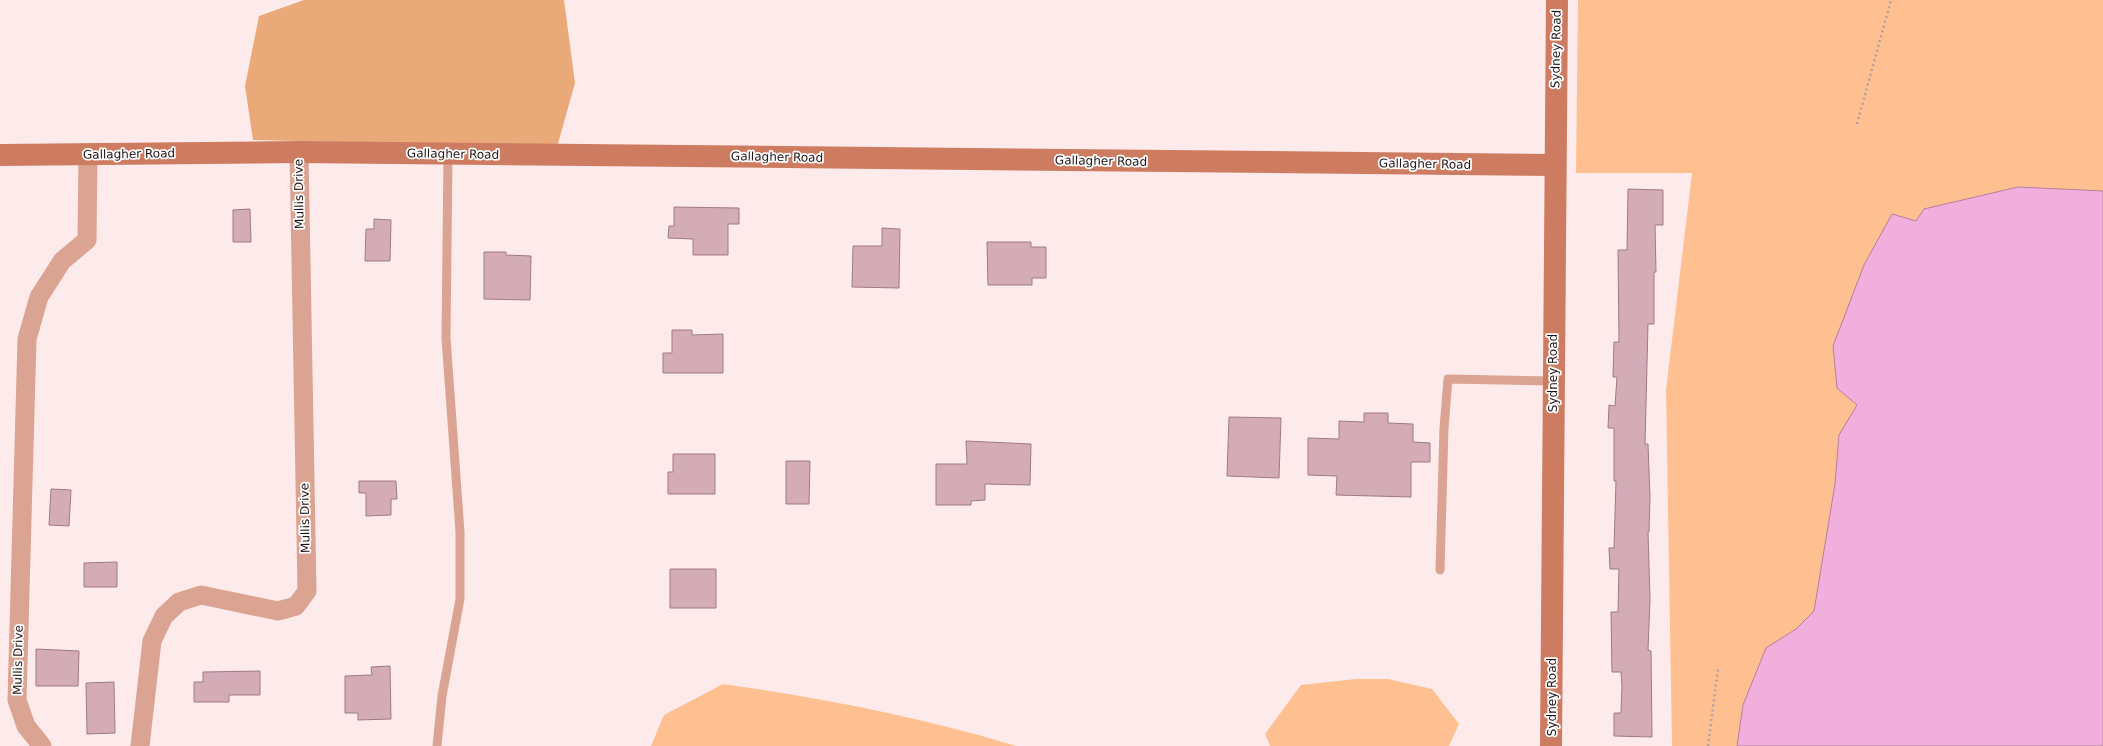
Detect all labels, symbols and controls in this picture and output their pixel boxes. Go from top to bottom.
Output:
street label: Sydney Road [1548,10,1564,88]
street label: Gallagher Road [83,146,175,162]
street label: Gallagher Road [407,146,499,162]
street label: Gallagher Road [731,149,823,165]
street label: Gallagher Road [1055,153,1147,169]
street label: Gallagher Road [1379,156,1471,172]
street label: Mullis Drive [291,159,307,229]
street label: Sydney Road [1546,334,1560,412]
street label: Mullis Drive [297,483,313,553]
street label: Mullis Drive [10,625,26,695]
street label: Sydney Road [1545,658,1559,736]

